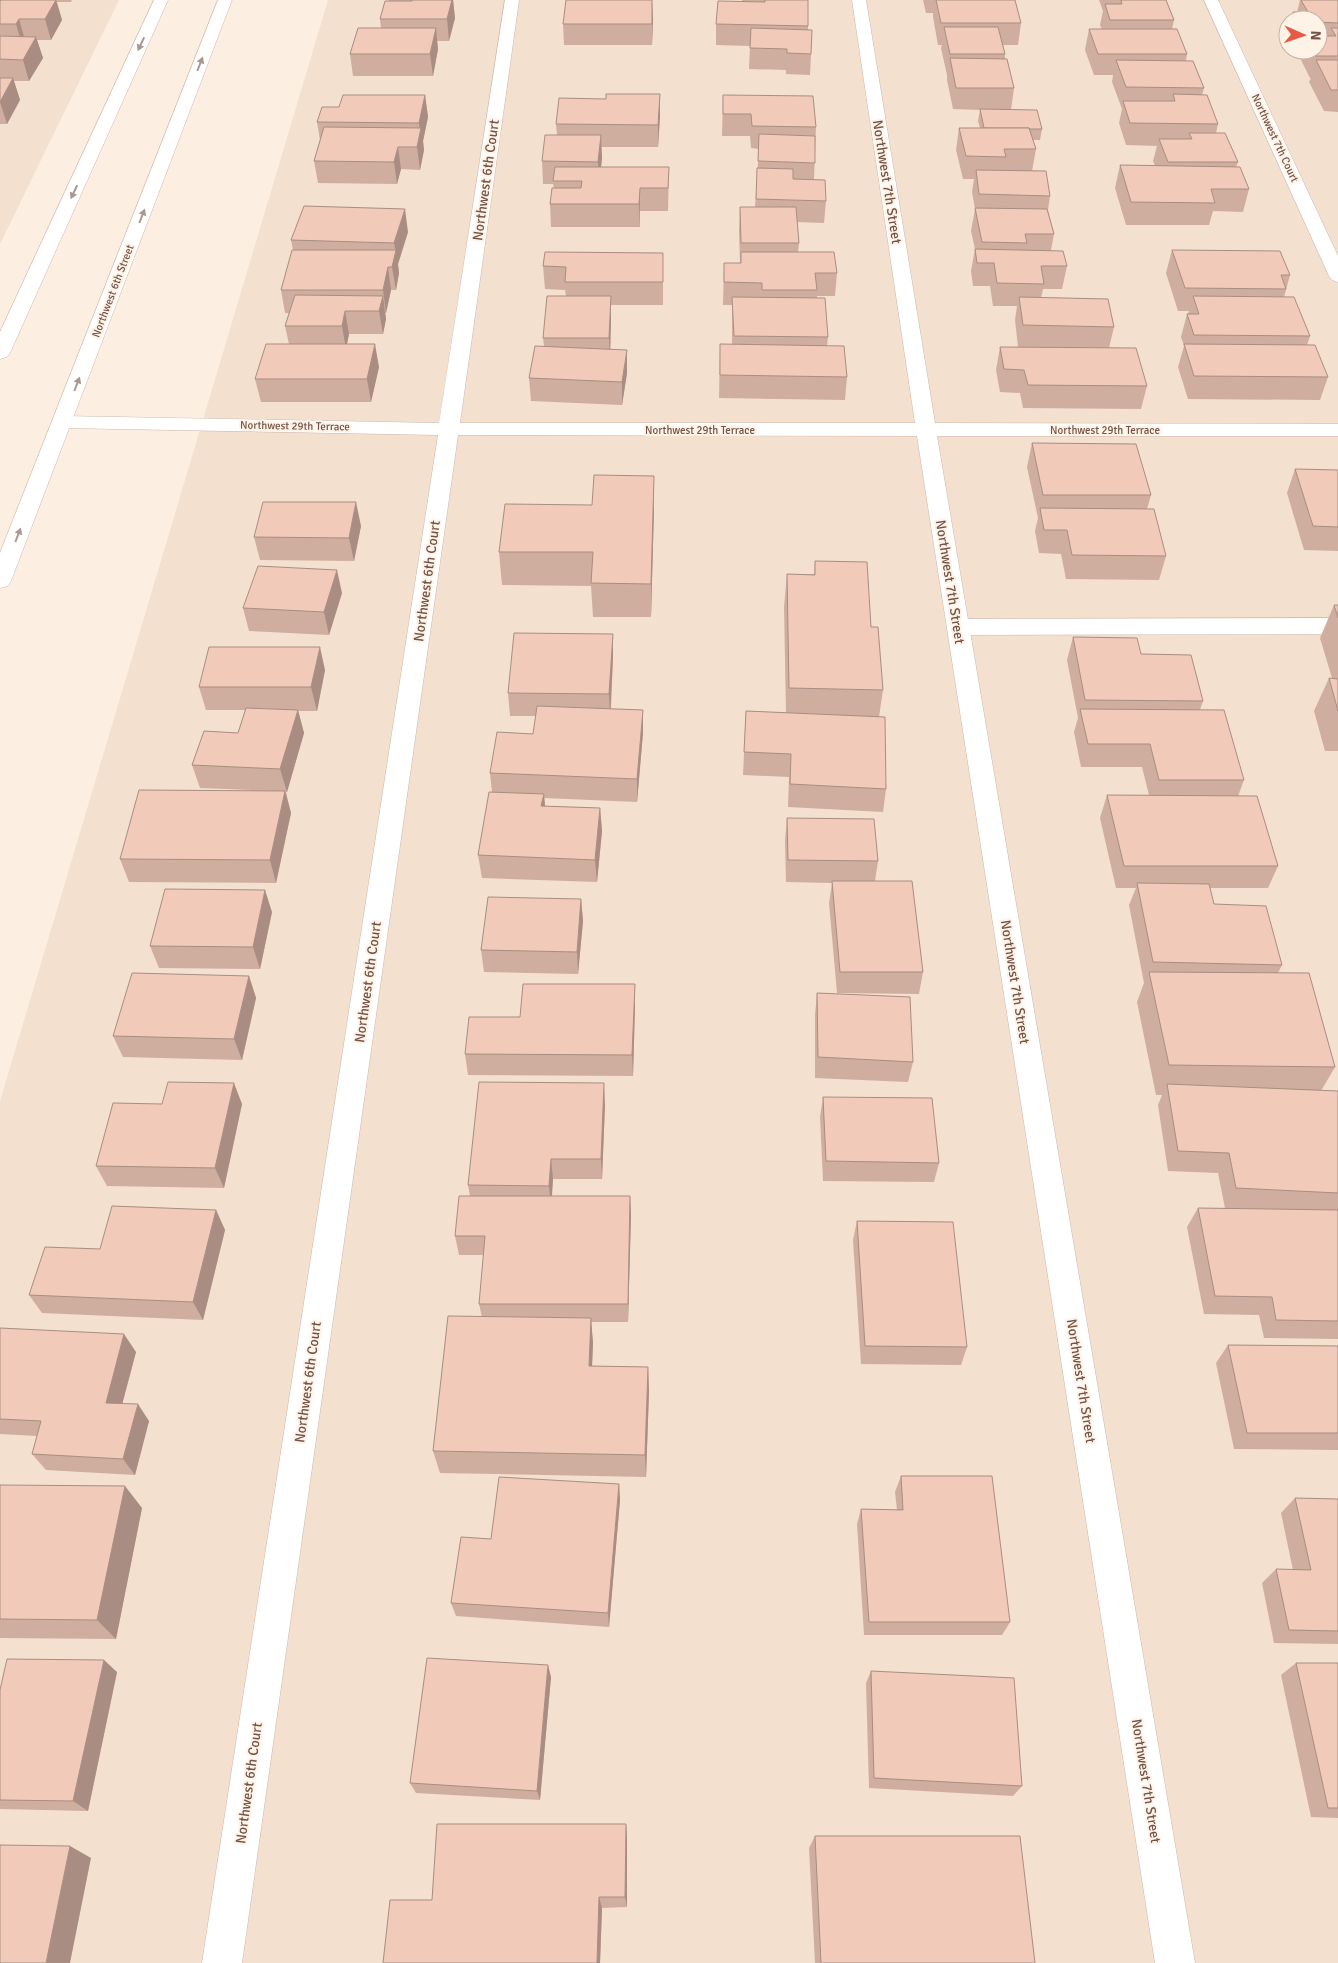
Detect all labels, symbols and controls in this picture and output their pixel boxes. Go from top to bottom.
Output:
north arrow [1278,10,1328,60]
text: N [1307,30,1324,41]
one-way arrow [137,37,145,51]
one-way arrow [197,57,205,72]
street label: Northwest 7th Court [1249,92,1301,184]
street label: Northwest 6th Court [469,118,503,242]
street label: Northwest 7th Street [869,119,905,245]
one-way arrow [69,185,77,199]
one-way arrow [138,208,146,223]
street label: Northwest 6th Street [89,243,137,339]
one-way arrow [73,376,81,391]
street label: Northwest 29th Terrace [240,419,350,433]
street label: Northwest 29th Terrace [645,424,755,437]
street label: Northwest 29th Terrace [1050,424,1160,437]
street label: Northwest 6th Court [410,519,444,643]
street label: Northwest 7th Street [932,519,968,645]
one-way arrow [14,527,22,542]
street label: Northwest 7th Street [997,919,1033,1045]
street label: Northwest 6th Court [351,920,385,1044]
street label: Northwest 7th Street [1063,1318,1099,1444]
street label: Northwest 6th Court [291,1320,325,1444]
street label: Northwest 7th Street [1128,1718,1164,1844]
street label: Northwest 6th Court [232,1721,266,1845]

